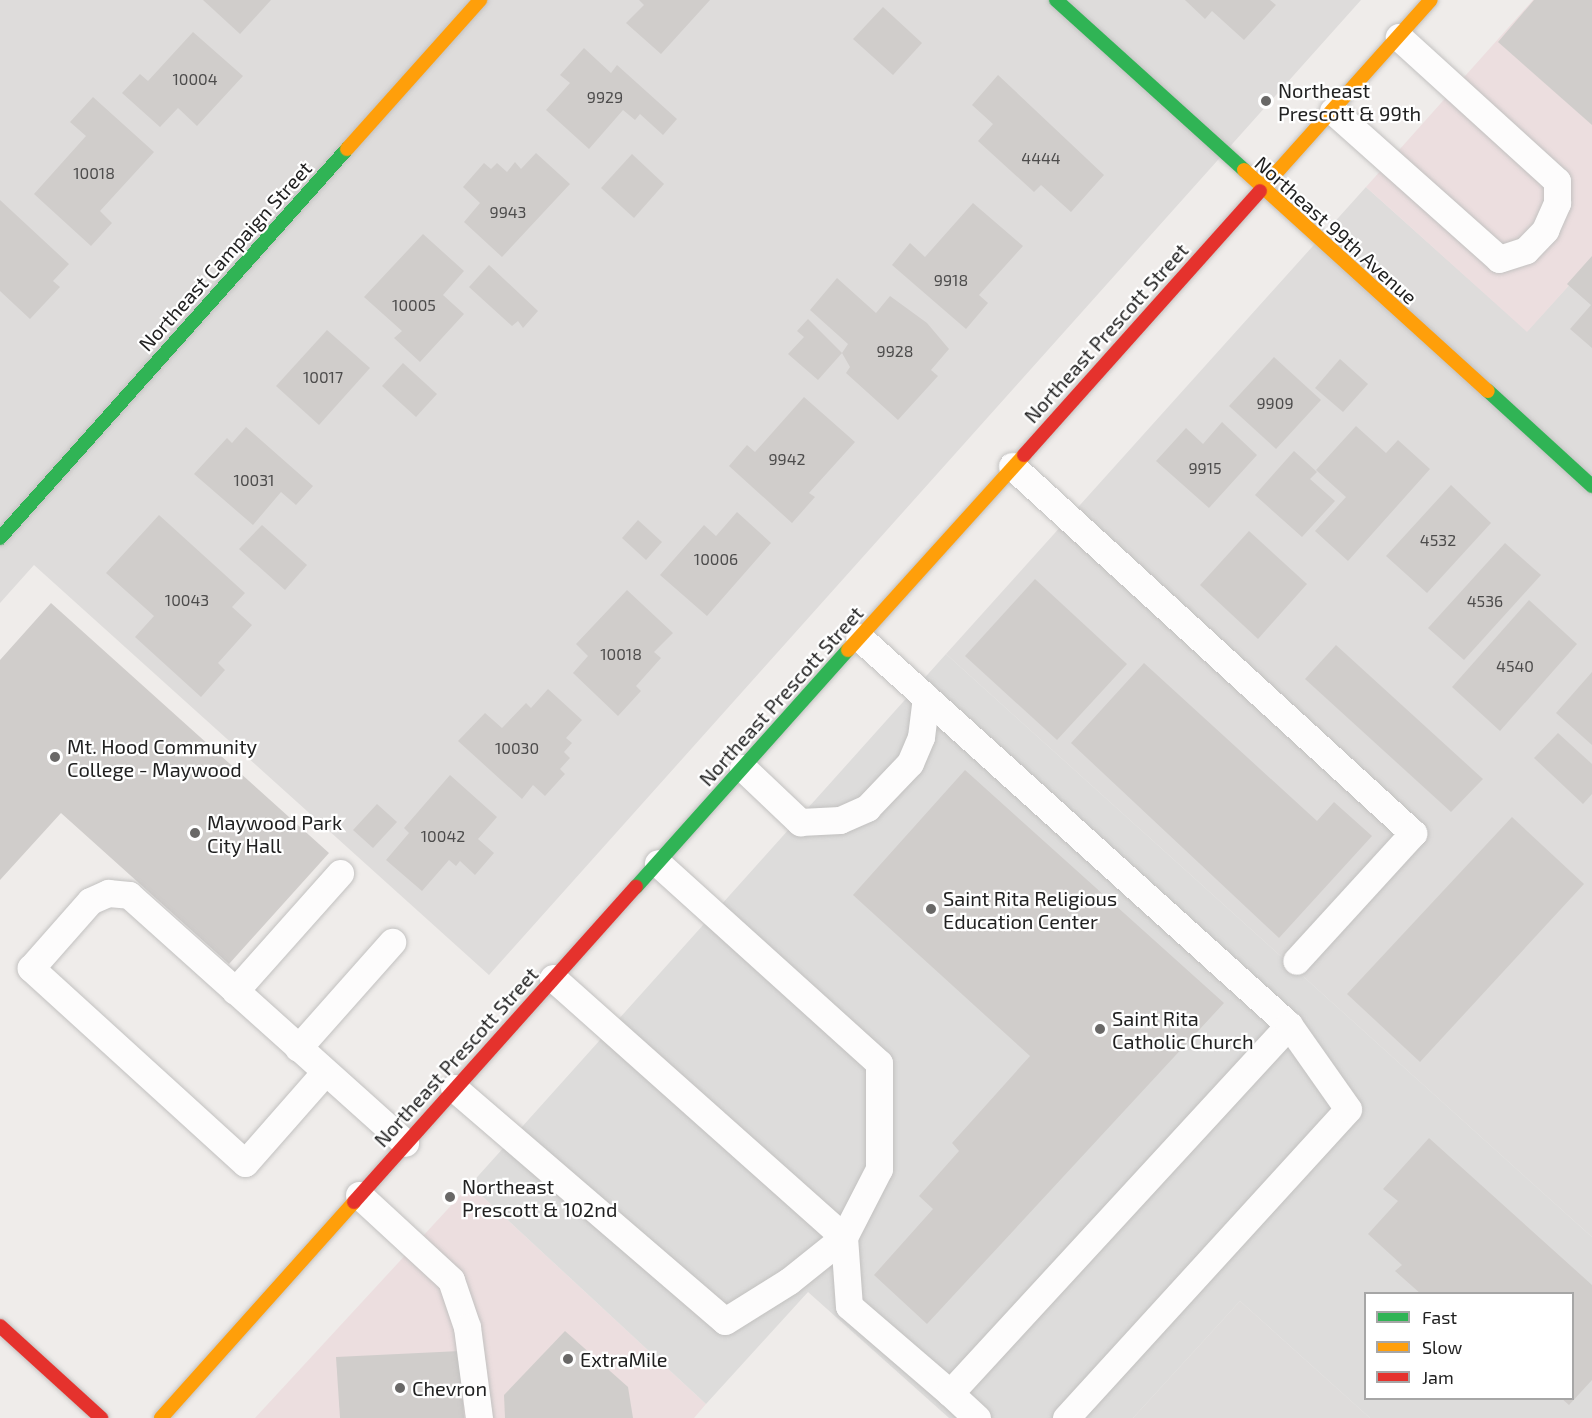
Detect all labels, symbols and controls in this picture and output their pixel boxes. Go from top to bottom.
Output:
house number: 10004 [172,69,218,89]
place label: Northeast Prescott & 99th [1278,78,1421,125]
house number: 9929 [587,87,623,107]
marker: Northeast Prescott & 99th [1259,94,1273,108]
house number: 4444 [1021,148,1061,168]
street label: Northeast 99th Avenue [1250,151,1422,309]
street label: Northeast Campaign Street [133,156,317,356]
house number: 10018 [73,163,115,183]
house number: 9943 [489,202,527,222]
street label: Northeast Prescott Street [1019,238,1193,428]
house number: 9918 [934,270,968,290]
house number: 10005 [392,295,436,315]
house number: 9928 [876,341,914,361]
house number: 10017 [303,367,343,387]
house number: 9909 [1256,393,1294,413]
house number: 9942 [768,449,806,469]
house number: 9915 [1188,458,1222,478]
house number: 10031 [234,470,274,490]
house number: 4532 [1420,530,1456,550]
house number: 10006 [694,549,738,569]
house number: 10043 [165,590,209,610]
house number: 4536 [1467,591,1503,611]
street label: Northeast Prescott Street [694,601,868,791]
house number: 10018 [600,644,642,664]
house number: 4540 [1496,656,1534,676]
place label: Mt. Hood Community College - Maywood [67,734,257,781]
house number: 10030 [495,738,539,758]
marker: Mt. Hood Community College - Maywood [48,750,62,764]
place label: Maywood Park City Hall [207,810,342,857]
marker: Maywood Park City Hall [188,826,202,840]
house number: 10042 [421,826,465,846]
place label: Saint Rita Religious Education Center [943,886,1117,933]
marker: Saint Rita Religious Education Center [924,902,938,916]
street label: Northeast Prescott Street [369,962,543,1152]
place label: Saint Rita Catholic Church [1112,1006,1254,1053]
marker: Saint Rita Catholic Church [1093,1022,1107,1036]
place label: Northeast Prescott & 102nd [462,1174,617,1221]
marker: Northeast Prescott & 102nd [443,1190,457,1204]
legend [1364,1292,1574,1400]
text: Fast [1422,1306,1457,1328]
text: Slow [1422,1336,1462,1358]
place label: ExtraMile [580,1347,668,1371]
marker: ExtraMile [561,1352,575,1366]
text: Jam [1422,1366,1454,1388]
place label: Chevron [412,1376,487,1400]
marker: Chevron [393,1381,407,1395]

